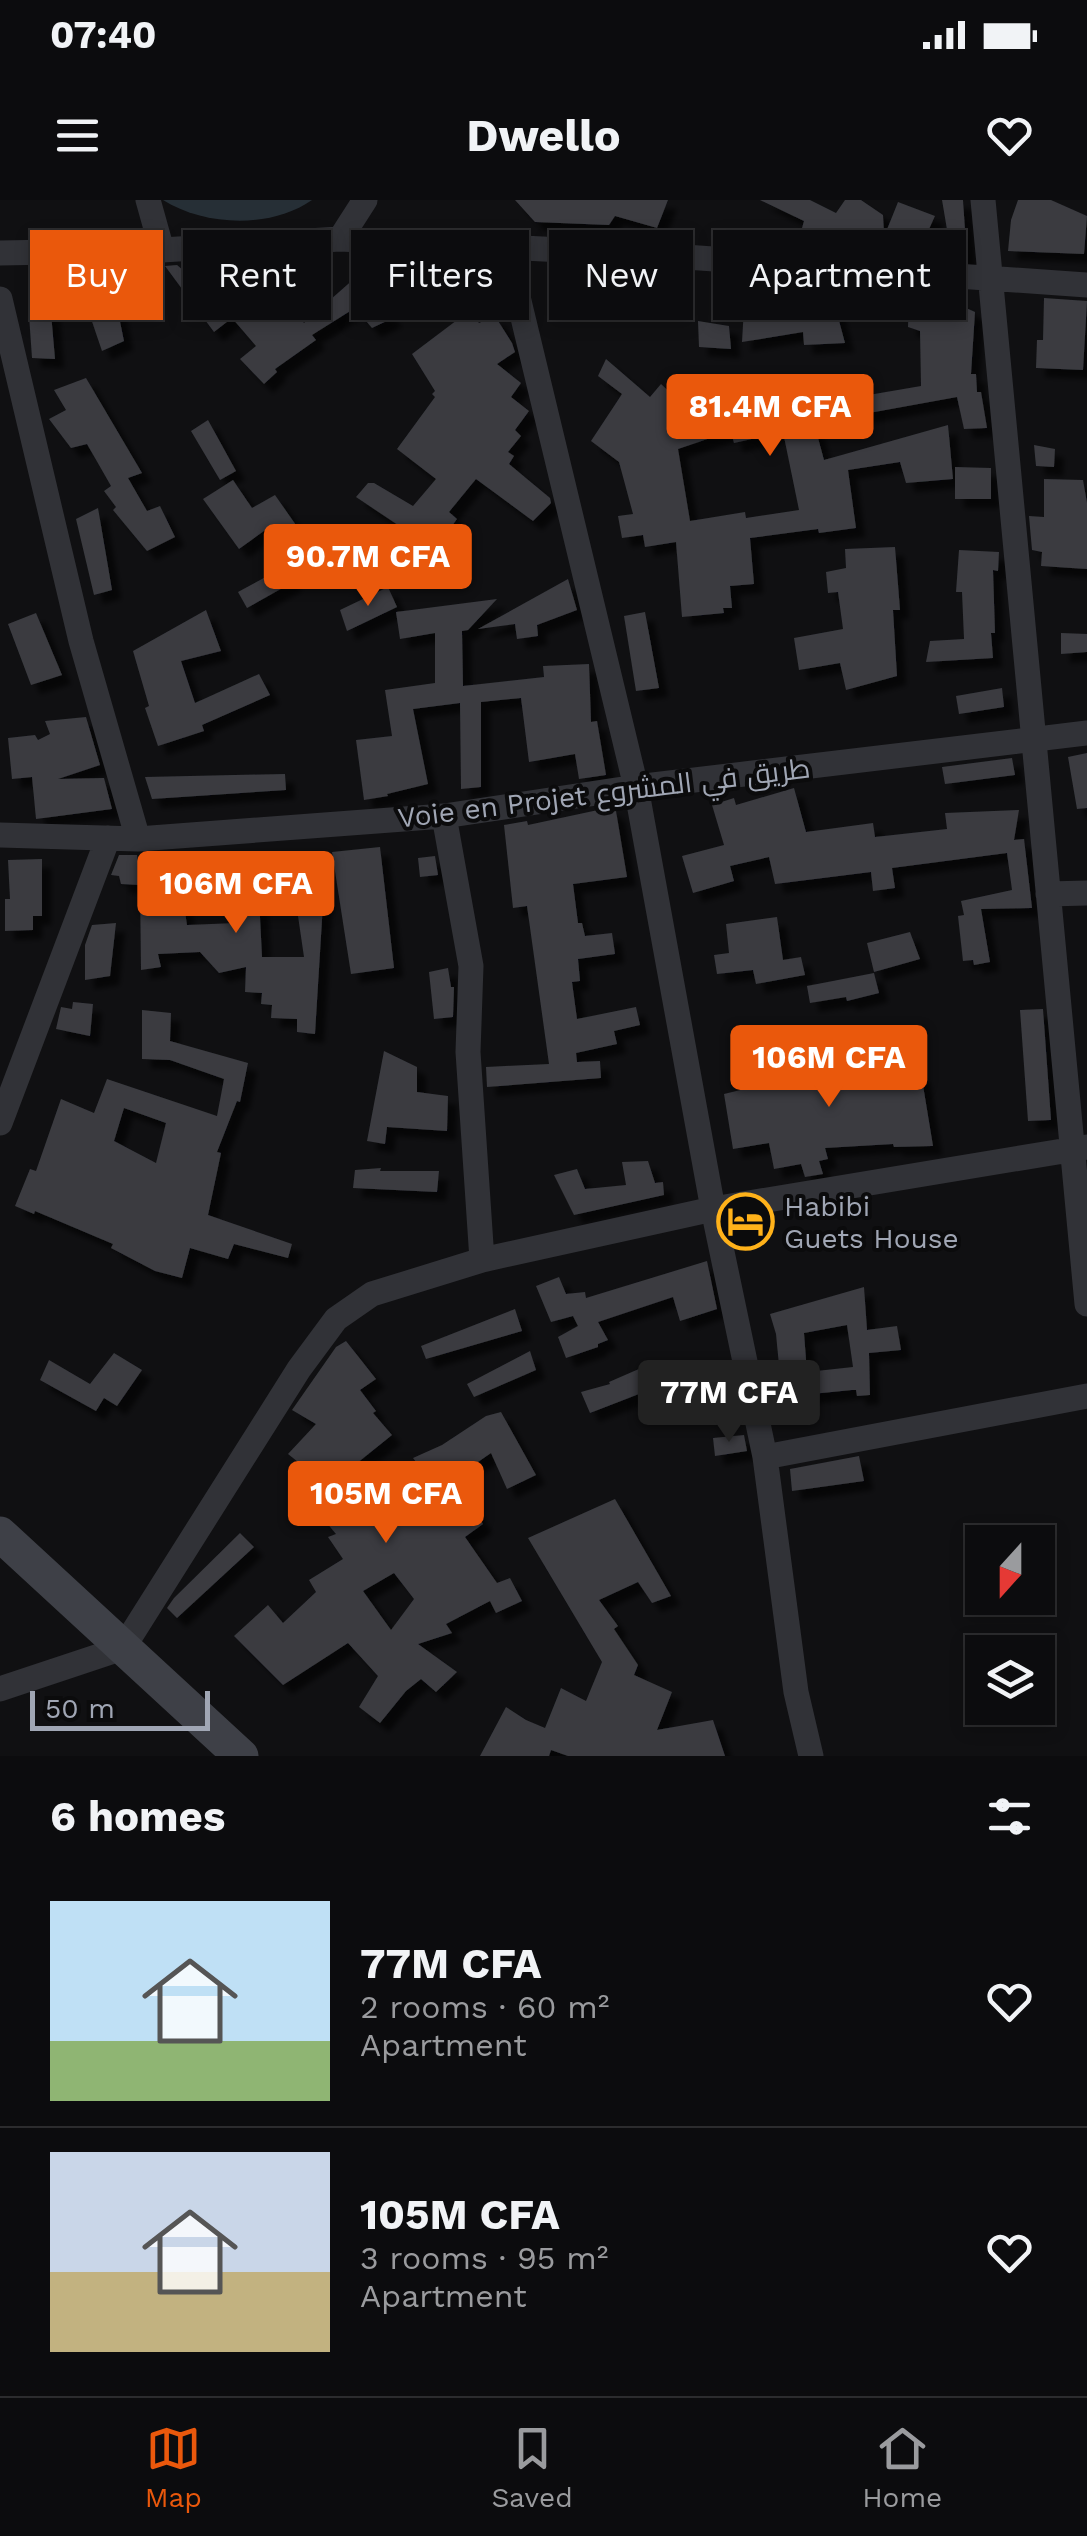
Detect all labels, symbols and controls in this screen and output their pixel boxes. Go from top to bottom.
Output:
text: 07:40 [50,13,156,57]
icon: menu [50,108,105,163]
icon: heart [982,108,1037,163]
text: Dwello [466,109,621,162]
chip: Buy [30,230,163,320]
chip: Rent [183,230,331,320]
chip: Filters [351,230,529,320]
chip: New [549,230,693,320]
chip: Apartment [713,230,966,320]
pin: 81.4M CFA [656,374,884,459]
text: 81.4M CFA [689,387,851,425]
pin: 90.7M CFA [254,524,482,609]
text: 90.7M CFA [286,537,450,575]
street label: Voie en Projet طريق في المشروع [396,751,813,840]
pin: 106M CFA [133,851,339,936]
text: 106M CFA [159,864,313,902]
pin: 106M CFA [726,1025,932,1110]
text: 106M CFA [752,1038,906,1076]
place label: Habibi Guets House [784,1190,959,1255]
hotel icon: Habibi Guets House [715,1192,775,1252]
pin: 77M CFA [637,1360,821,1445]
text: 77M CFA [660,1373,798,1411]
pin: 105M CFA [283,1461,489,1546]
text: 105M CFA [310,1474,462,1512]
north arrow [965,1525,1055,1615]
map controls [965,1525,1055,1725]
button: layers [965,1635,1055,1725]
scale bar [30,1686,210,1730]
text: 50 m [45,1692,115,1725]
icon: filters [982,1789,1037,1844]
text: 6 homes [50,1792,225,1841]
text: 77M CFA [360,1939,541,1988]
icon: home [130,1941,250,2061]
icon: heart [982,1974,1037,2029]
text: 2 rooms · 60 m² [360,1988,609,2026]
text: Apartment [360,2026,527,2064]
text: 105M CFA [360,2190,560,2239]
icon: home [130,2192,250,2312]
icon: heart [982,2225,1037,2280]
text: 3 rooms · 95 m² [360,2239,608,2277]
text: Apartment [360,2277,527,2315]
tab: Map [145,2421,202,2514]
tab: Saved [491,2421,573,2514]
tab: Home [862,2421,942,2514]

